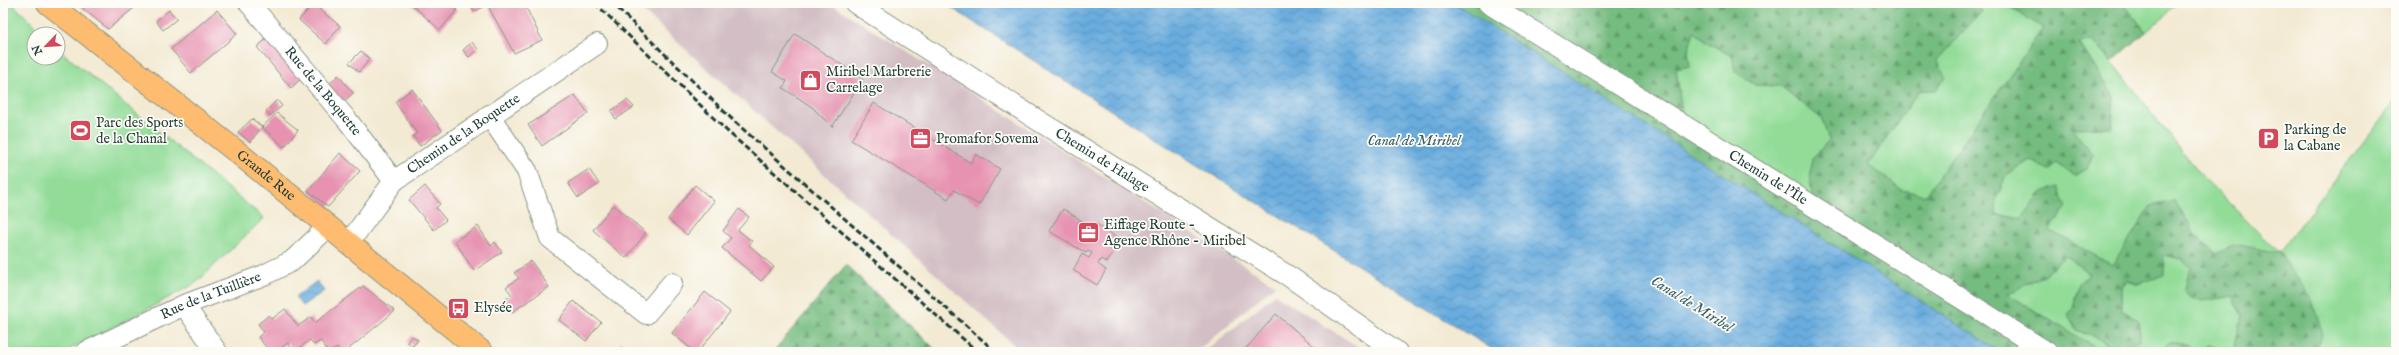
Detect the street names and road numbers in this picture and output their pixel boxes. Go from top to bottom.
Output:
street label: Rue de la Boquette [280,43,365,140]
street label: Chemin de la Boquette [404,89,524,179]
street label: Chemin de Halage [1052,124,1153,197]
street label: Grande Rue [233,146,300,205]
street label: Chemin de l'Île [1725,146,1811,209]
street label: Rue de la Tuillière [158,268,264,324]

